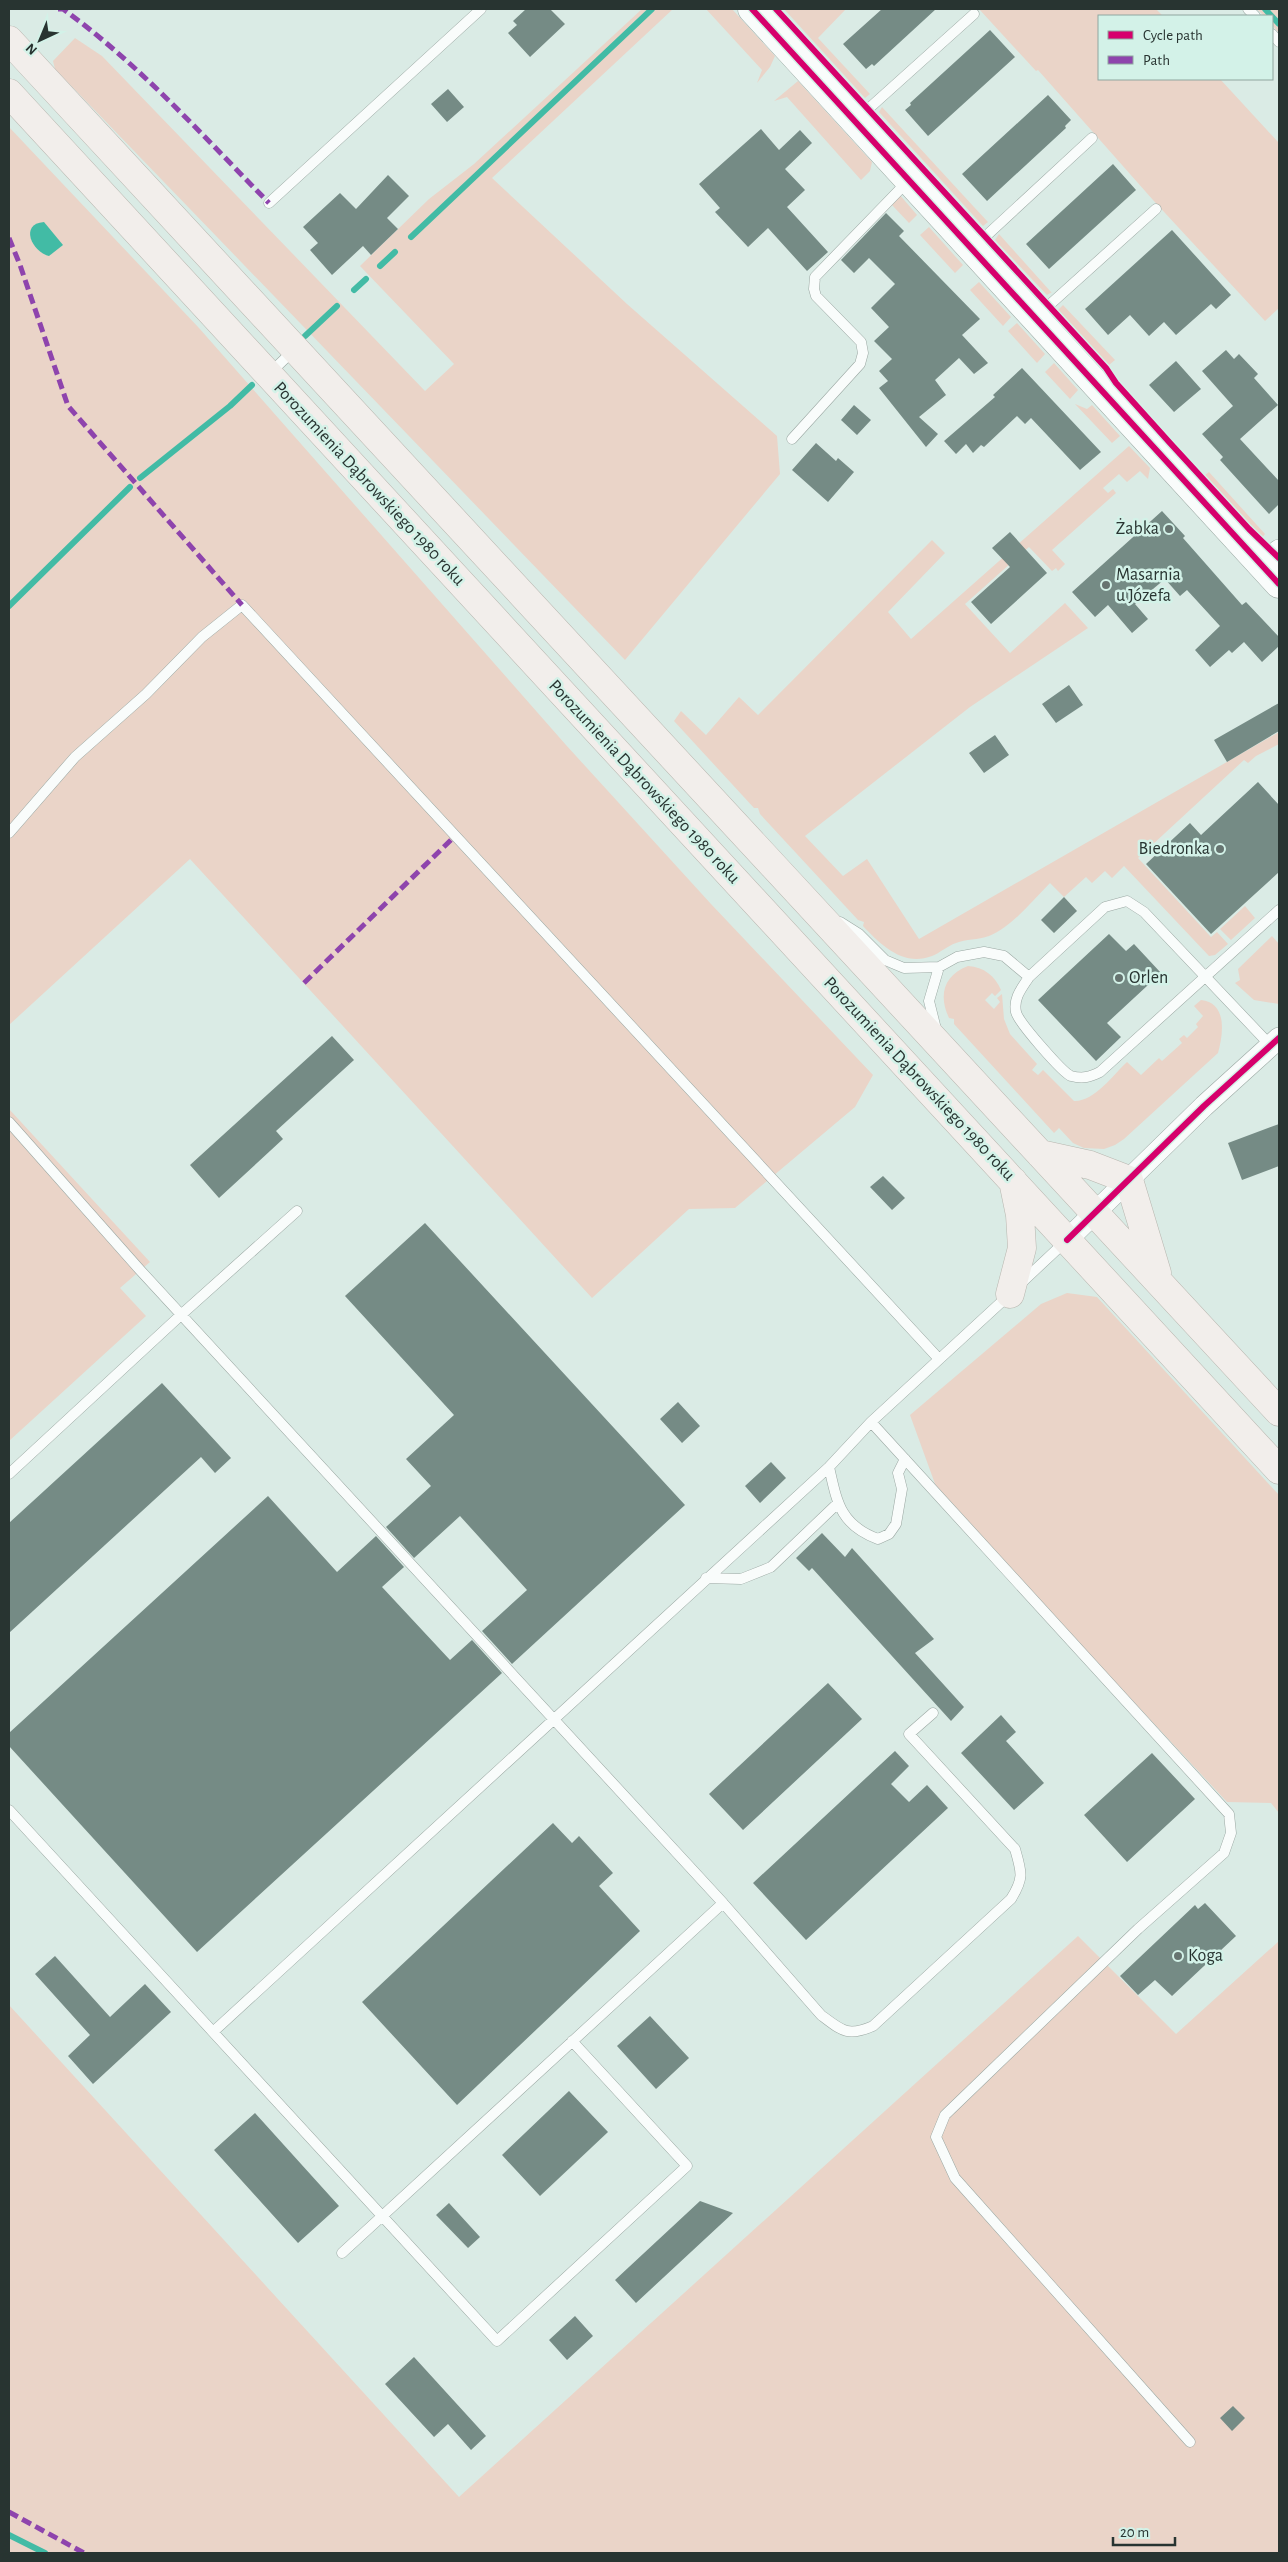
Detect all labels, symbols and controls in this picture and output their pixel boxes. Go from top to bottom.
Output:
north arrow [15,15,65,65]
legend [1098,15,1273,80]
text: Cycle path [1143,28,1203,43]
text: N [23,40,40,57]
text: Path [1143,53,1170,68]
street label: Porozumienia Dąbrowskiego 1980 roku [270,379,468,589]
place label: Żabka [1116,518,1159,538]
marker: Żabka [1163,523,1175,535]
place label: Masarnia u Józefa [1116,566,1181,605]
marker: Masarnia u Józefa [1100,579,1112,591]
street label: Porozumienia Dąbrowskiego 1980 roku [545,677,743,887]
place label: Biedronka [1138,840,1210,858]
marker: Biedronka [1214,843,1226,855]
place label: Orlen [1129,969,1168,987]
marker: Orlen [1113,972,1125,984]
street label: Porozumienia Dąbrowskiego 1980 roku [820,974,1018,1184]
place label: Koga [1188,1947,1223,1965]
marker: Koga [1172,1950,1184,1962]
scale bar [1113,2514,1176,2546]
text: 20 m [1120,2525,1149,2540]

